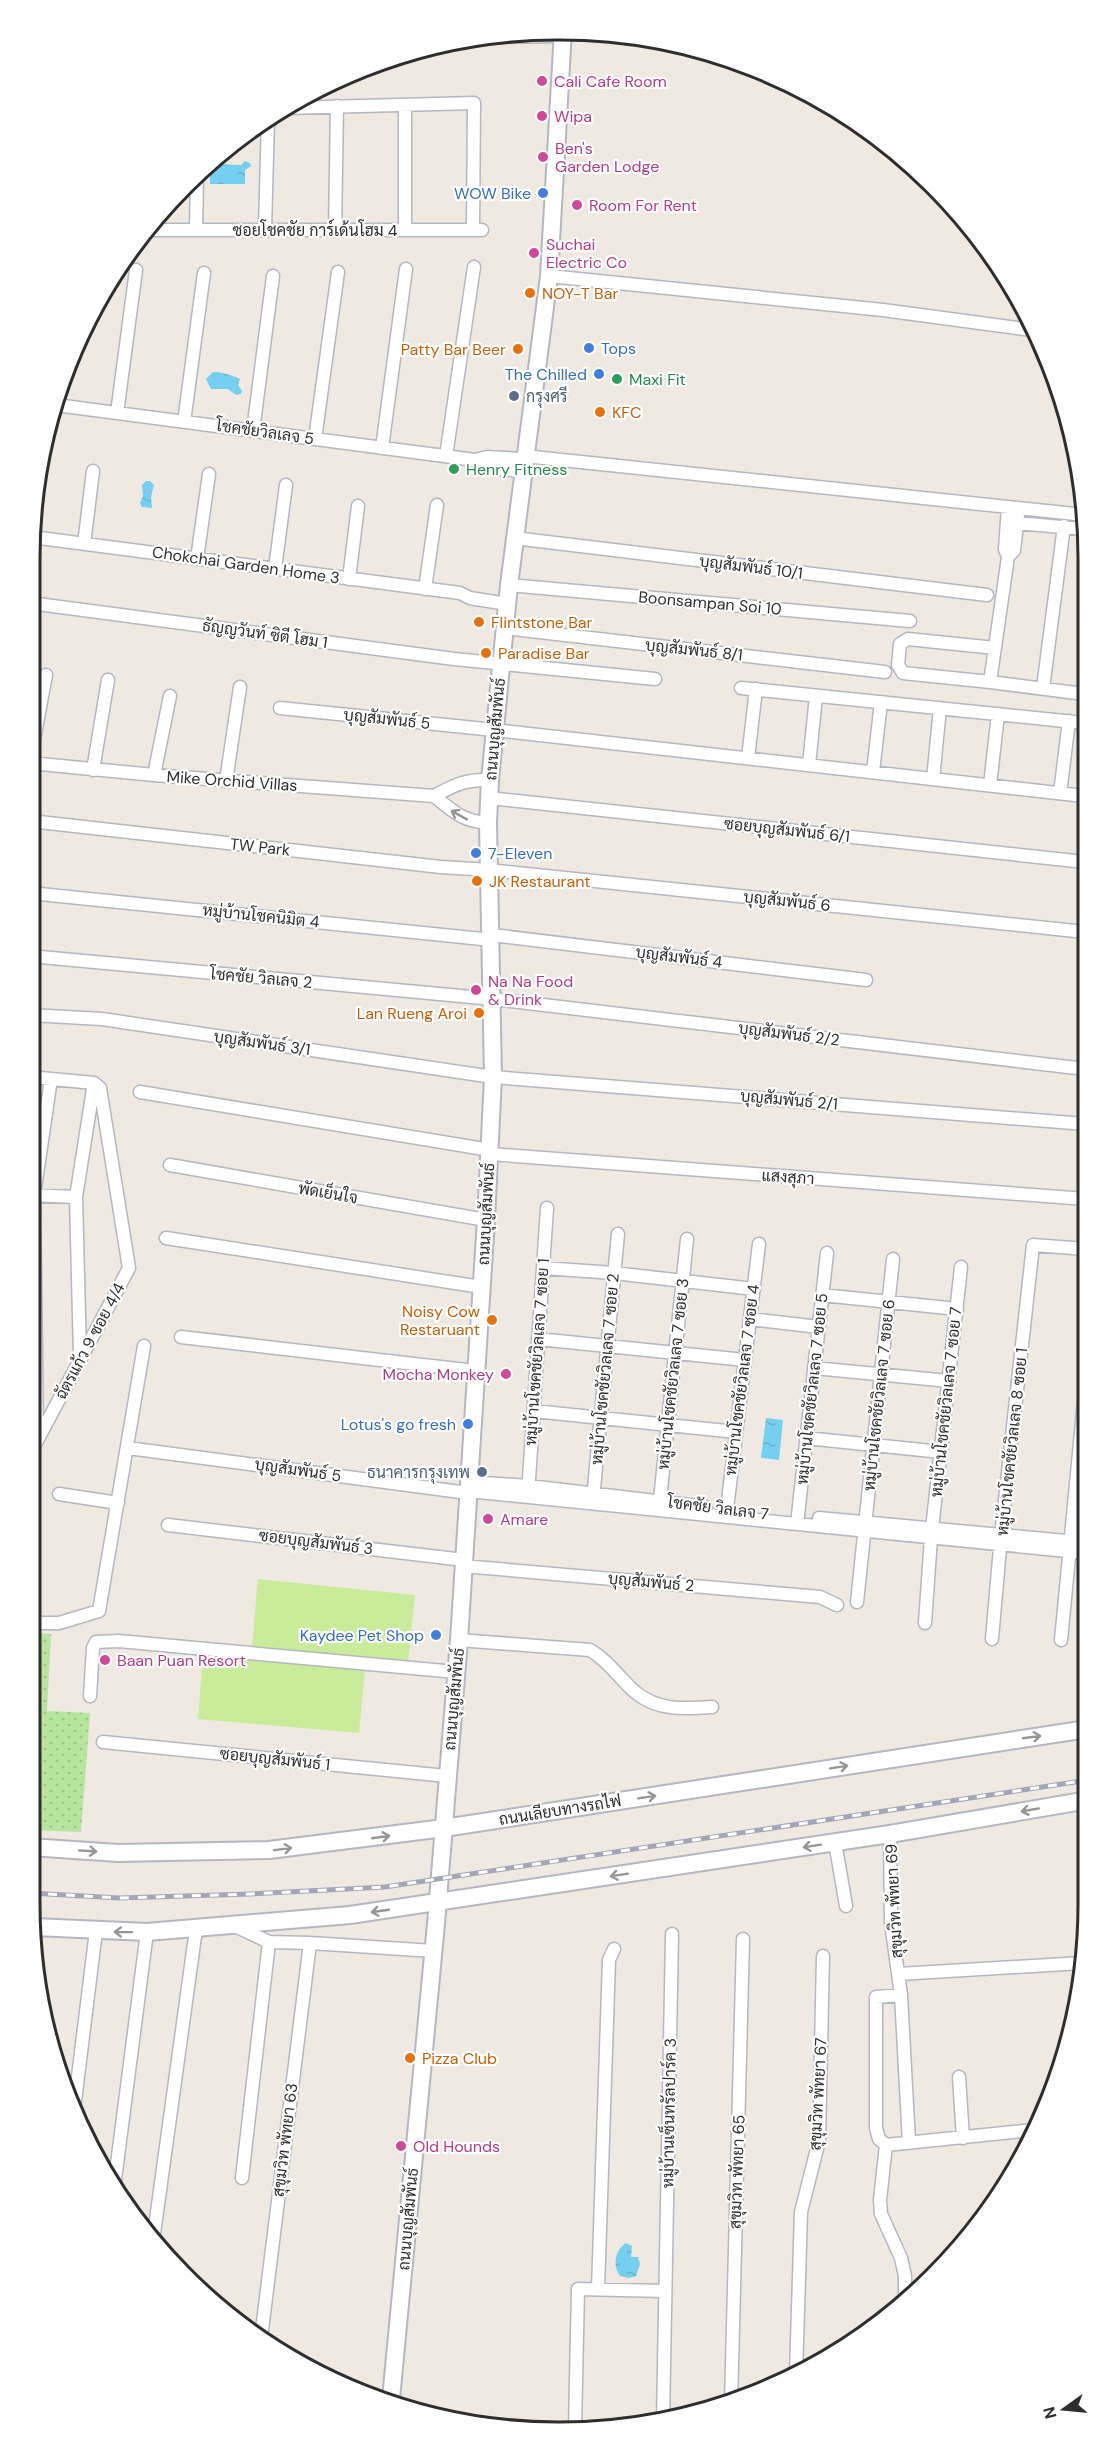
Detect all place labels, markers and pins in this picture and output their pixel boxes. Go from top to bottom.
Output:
place label: Cali Cafe Room [554,71,667,92]
marker: Cali Cafe Room [535,74,549,88]
place label: Wipa [554,106,592,127]
marker: Wipa [535,109,549,123]
place label: Ben's Garden Lodge [555,138,659,177]
marker: Ben's Garden Lodge [536,150,550,164]
place label: WOW Bike [454,183,531,204]
marker: WOW Bike [536,186,550,200]
place label: Room For Rent [589,195,697,216]
marker: Room For Rent [570,198,584,212]
place label: Suchai Electric Co [546,234,627,273]
marker: Suchai Electric Co [527,246,541,260]
place label: NOY-T Bar [542,283,618,304]
marker: NOY-T Bar [523,286,537,300]
place label: Tops [601,338,636,359]
place label: Patty Bar Beer [401,339,506,360]
marker: Tops [582,341,596,355]
marker: Patty Bar Beer [511,342,525,356]
place label: The Chilled [505,364,587,385]
marker: The Chilled [592,367,606,381]
place label: Maxi Fit [629,369,686,390]
marker: Maxi Fit [610,372,624,386]
place label: กรุงศรี [526,385,568,408]
marker: กรุงศรี [507,389,521,403]
place label: KFC [612,402,641,423]
marker: KFC [593,405,607,419]
place label: Henry Fitness [466,459,567,480]
marker: Henry Fitness [447,462,461,476]
place label: Flintstone Bar [491,612,593,633]
marker: Flintstone Bar [472,615,486,629]
place label: Paradise Bar [498,643,590,664]
marker: Paradise Bar [479,646,493,660]
place label: 7-Eleven [488,843,552,864]
marker: 7-Eleven [469,846,483,860]
place label: JK Restaurant [489,871,591,892]
marker: JK Restaurant [470,874,484,888]
place label: Na Na Food & Drink [488,971,573,1010]
marker: Na Na Food & Drink [469,983,483,997]
place label: Lan Rueng Aroi [357,1003,467,1024]
marker: Lan Rueng Aroi [472,1006,486,1020]
place label: Noisy Cow Restaruant [400,1301,480,1340]
marker: Noisy Cow Restaruant [485,1313,499,1327]
place label: Mocha Monkey [382,1364,494,1385]
marker: Mocha Monkey [499,1367,513,1381]
place label: Lotus's go fresh [341,1414,456,1435]
marker: Lotus's go fresh [461,1417,475,1431]
place label: ธนาคารกรุงเทพ [367,1462,470,1484]
marker: ธนาคารกรุงเทพ [475,1465,489,1479]
place label: Amare [500,1509,548,1530]
marker: Amare [481,1512,495,1526]
place label: Kaydee Pet Shop [300,1625,424,1646]
marker: Kaydee Pet Shop [429,1628,443,1642]
place label: Baan Puan Resort [117,1650,246,1671]
marker: Baan Puan Resort [98,1653,112,1667]
place label: Pizza Club [422,2048,497,2069]
marker: Pizza Club [403,2051,417,2065]
place label: Old Hounds [413,2136,500,2157]
marker: Old Hounds [394,2139,408,2153]

